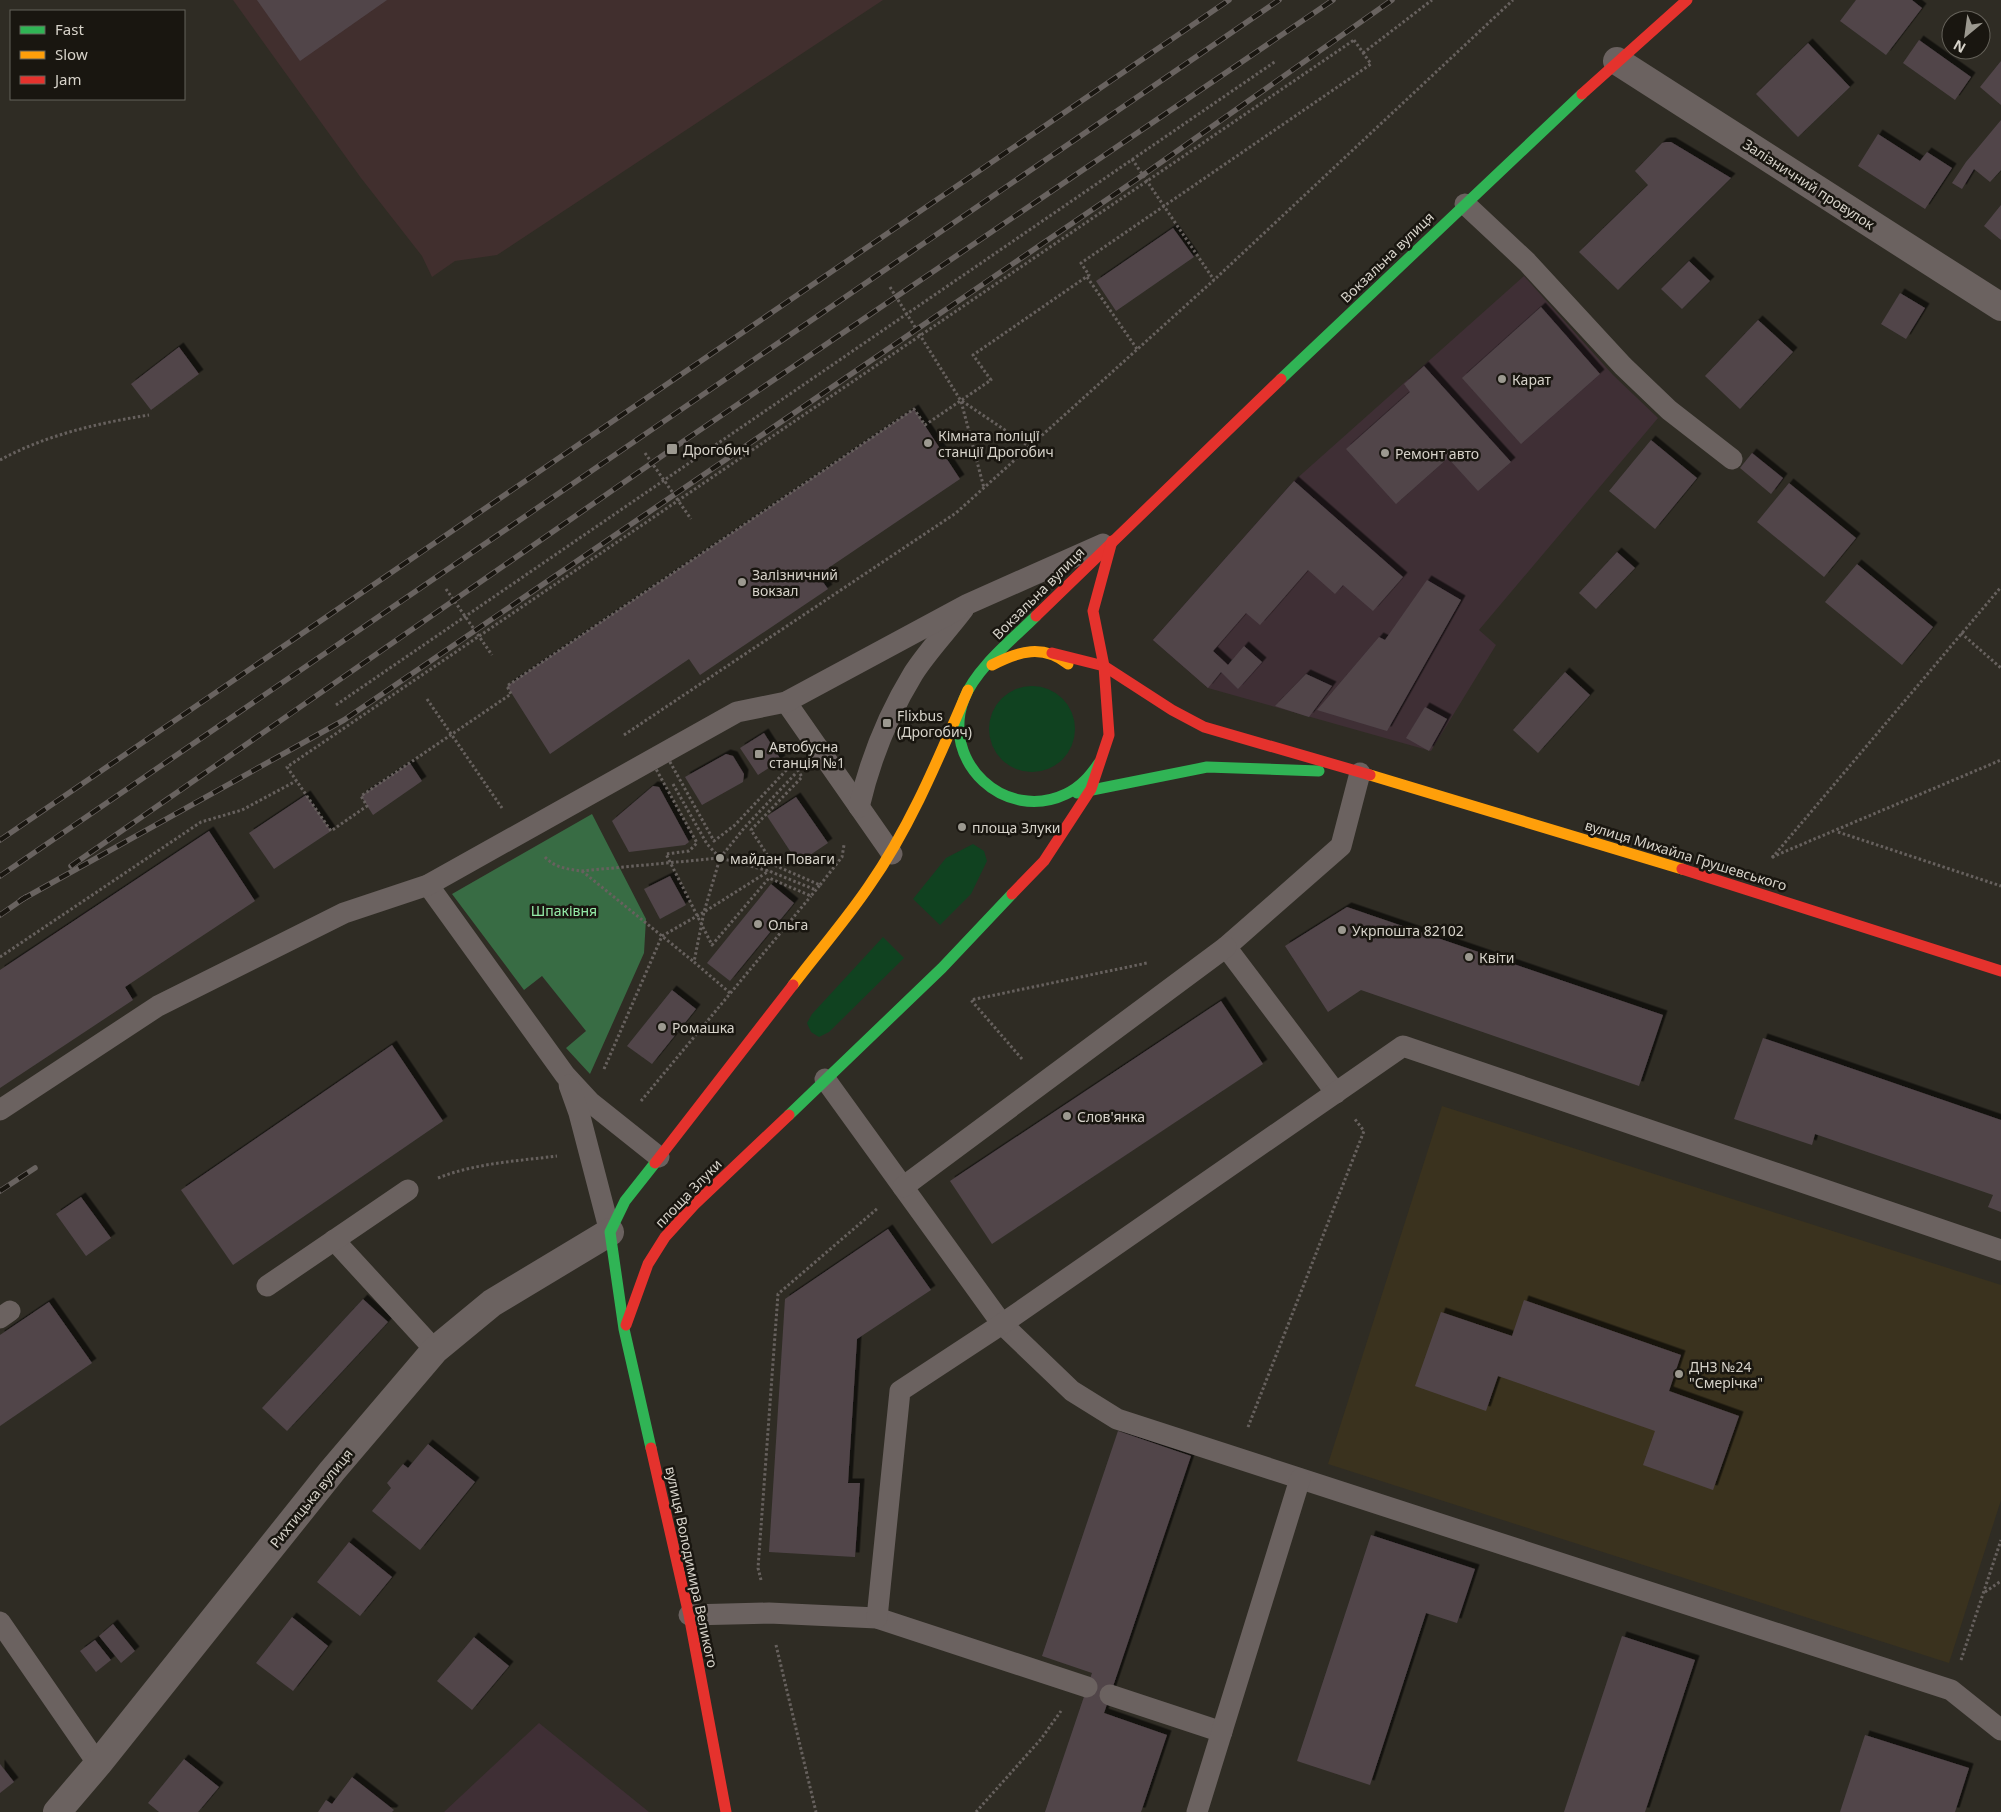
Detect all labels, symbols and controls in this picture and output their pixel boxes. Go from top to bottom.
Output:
legend [10,10,185,100]
north arrow [1941,10,1991,60]
text: Fast [55,19,84,39]
text: N [1950,36,1969,58]
text: Slow [55,44,88,64]
text: Jam [53,69,82,89]
street label: Залізничний провулок [1740,134,1879,234]
street label: Вокзальна вулиця [1336,207,1438,307]
place label: Карат [1512,370,1552,389]
marker: Карат [1496,373,1508,385]
place label: Кімната поліції станції Дрогобич [938,426,1054,461]
marker: Кімната поліції станції Дрогобич [922,437,934,449]
place label: Дрогобич [683,440,750,459]
marker: Дрогобич [665,442,679,456]
place label: Ремонт авто [1395,444,1479,463]
marker: Ремонт авто [1379,447,1391,459]
street label: Вокзальна вулиця [988,543,1088,643]
place label: Залізничний вокзал [752,565,838,600]
marker: Залізничний вокзал [736,576,748,588]
place label: Flixbus (Дрогобич) [897,706,972,741]
marker: Flixbus (Дрогобич) [881,717,893,729]
place label: Автобусна станція №1 [769,737,845,772]
marker: Автобусна станція №1 [753,748,765,760]
street label: вулиця Михайла Грушевського [1583,815,1789,895]
place label: площа Злуки [972,818,1061,837]
marker: площа Злуки [956,821,968,833]
place label: майдан Поваги [730,849,835,868]
marker: майдан Поваги [714,852,726,864]
park label: Шпаківня [531,901,597,920]
place label: Ольга [768,915,808,934]
marker: Ольга [752,918,764,930]
place label: Укрпошта 82102 [1352,921,1464,940]
marker: Укрпошта 82102 [1336,924,1348,936]
place label: Квіти [1479,948,1514,967]
marker: Квіти [1463,951,1475,963]
place label: Ромашка [672,1018,735,1037]
marker: Ромашка [656,1021,668,1033]
place label: Слов'янка [1077,1107,1145,1126]
marker: Слов'янка [1061,1110,1073,1122]
street label: площа Злуки [650,1155,726,1231]
place label: ДНЗ №24 "Смерічка" [1689,1357,1763,1392]
marker: ДНЗ №24 "Смерічка" [1673,1368,1685,1380]
street label: Рихтицька вулиця [265,1445,357,1551]
street label: вулиця Володимира Великого [661,1465,723,1669]

